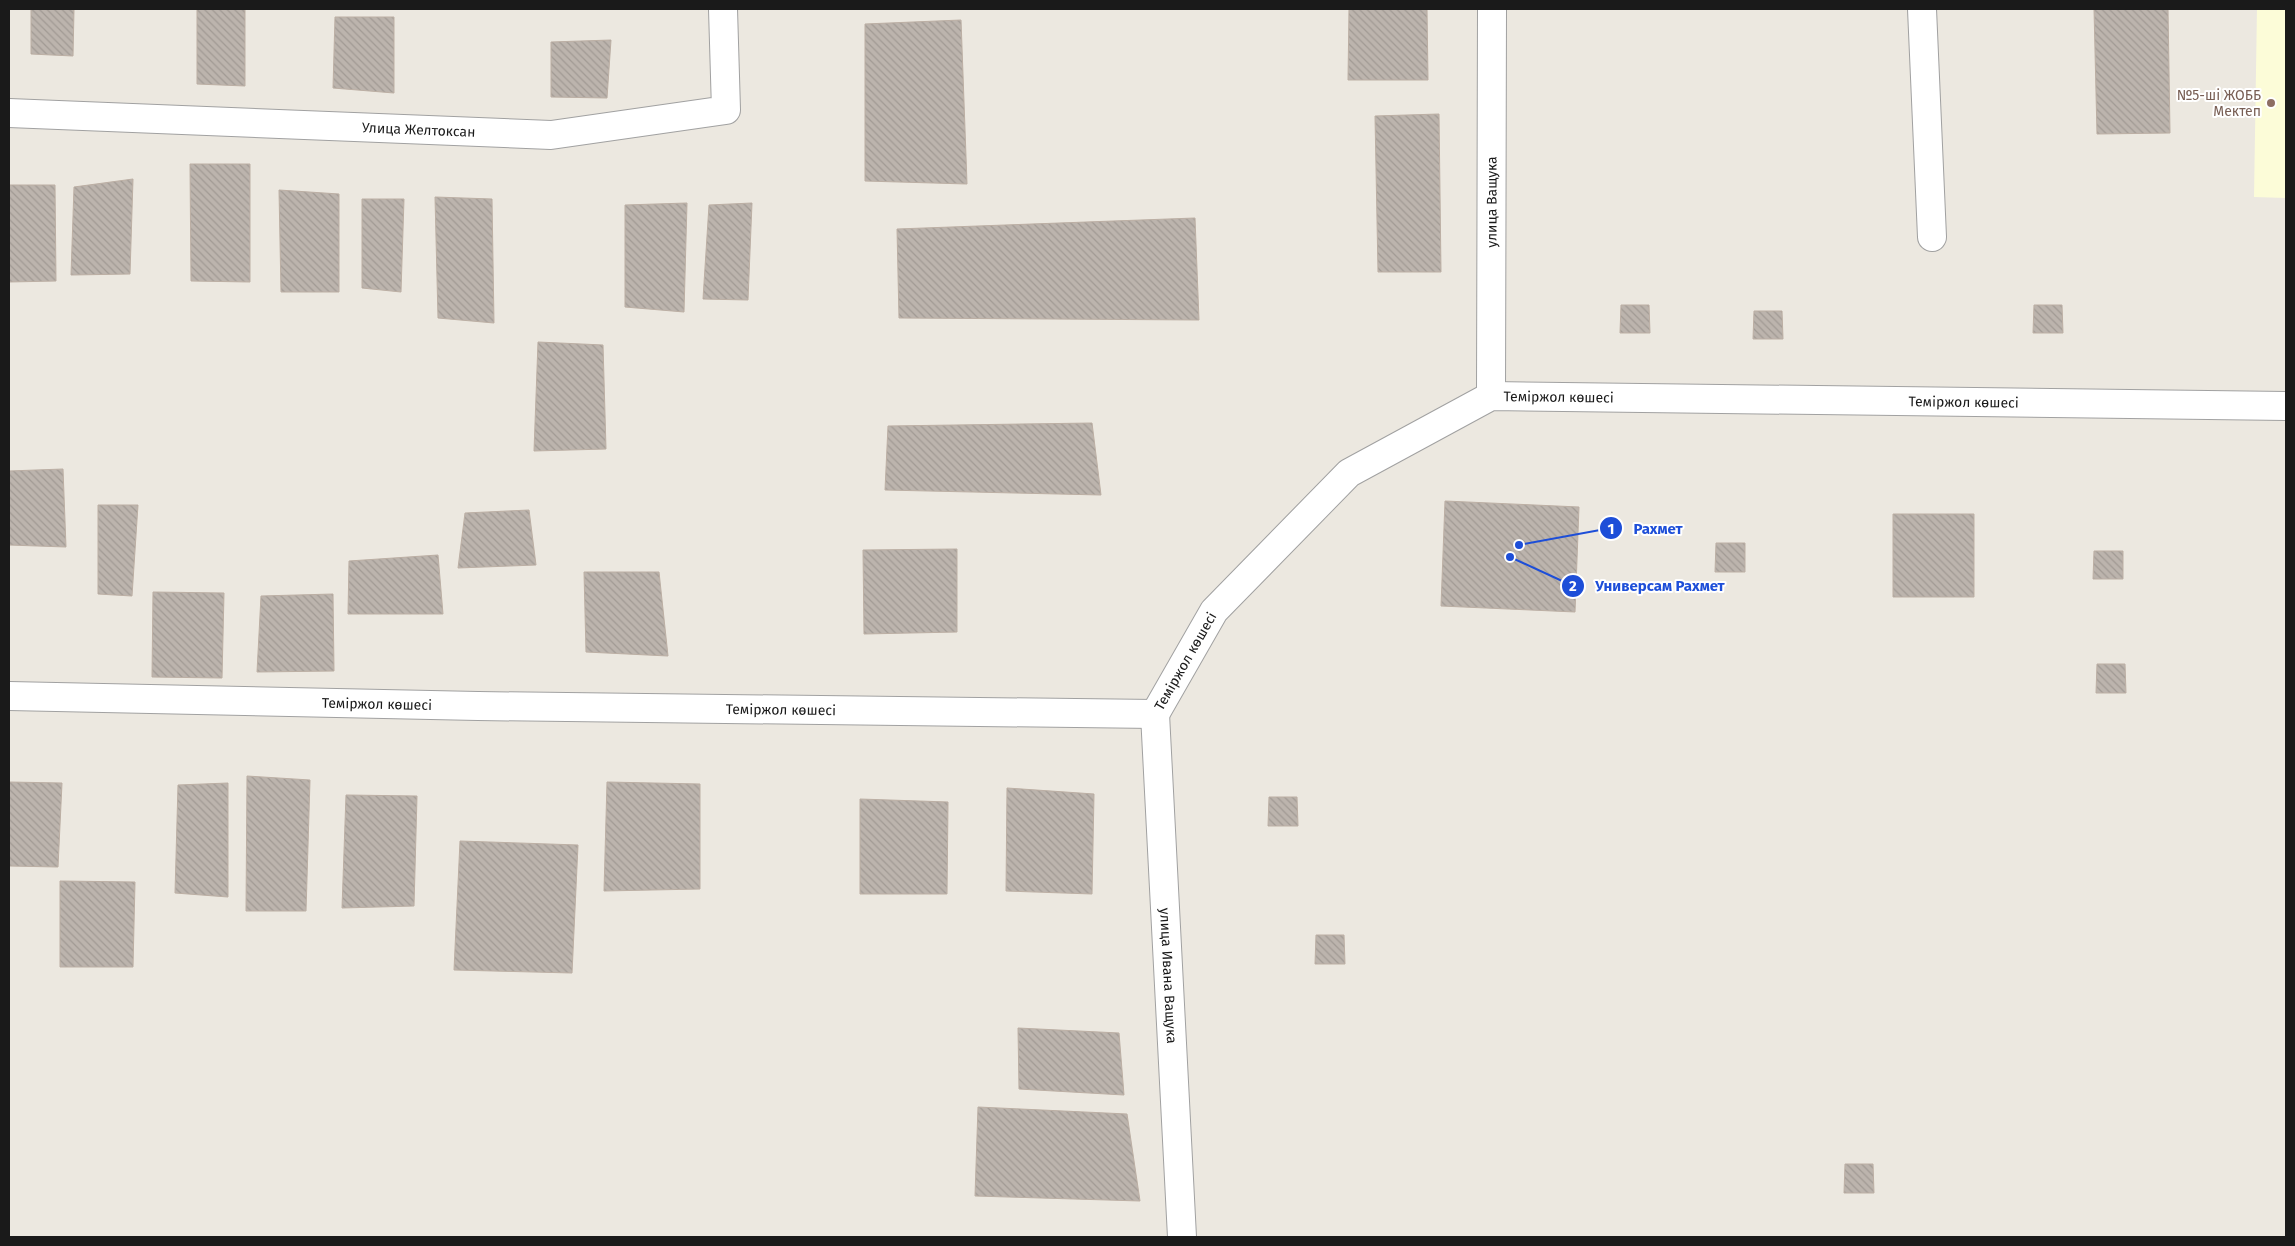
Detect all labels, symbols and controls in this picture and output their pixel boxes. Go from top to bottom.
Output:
place label: №5-ші ЖОББ Мектеп [2177,87,2261,120]
marker: №5-ші ЖОББ Мектеп [2265,97,2277,109]
street label: Улица Желтоксан [362,119,476,140]
street label: улица Ващука [1483,156,1500,248]
street label: Теміржол көшесі [1503,388,1614,406]
street label: Теміржол көшесі [1908,393,2019,411]
callout: Рахмет [1598,513,1692,543]
text: 1 [1608,520,1614,538]
text: Рахмет [1633,520,1684,538]
callout: Универсам Рахмет [1560,571,1735,601]
text: 2 [1569,577,1577,595]
text: Универсам Рахмет [1594,577,1726,595]
street label: Теміржол көшесі [1151,609,1220,713]
street label: Теміржол көшесі [322,694,432,714]
street label: Теміржол көшесі [726,700,836,719]
street label: улица Ивана Ващука [1157,907,1181,1044]

